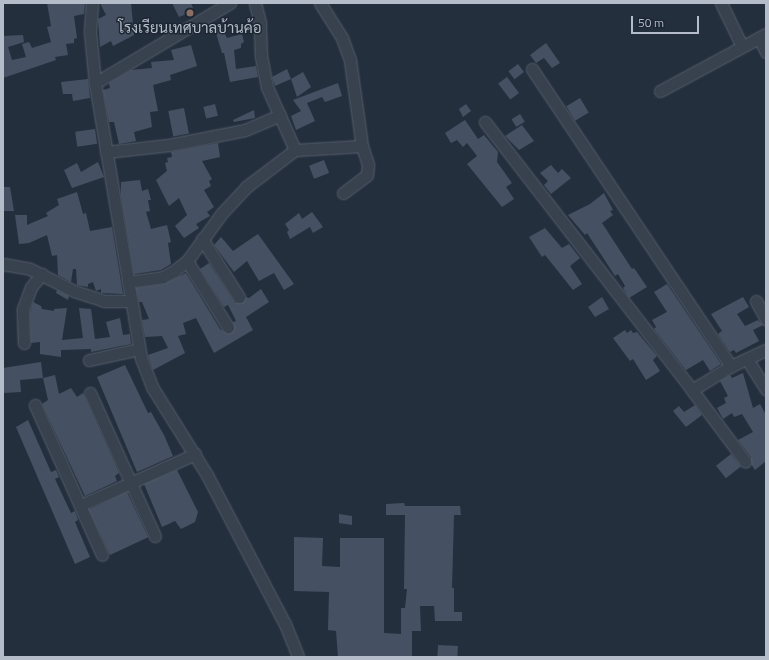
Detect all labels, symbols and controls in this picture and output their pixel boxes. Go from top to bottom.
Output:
marker: โรงเรียนเทศบาลบ้านค้อ [185,8,195,18]
scale bar [633,8,701,34]
text: 50 m [638,13,664,32]
place label: โรงเรียนเทศบาลบ้านค้อ [118,19,262,37]

